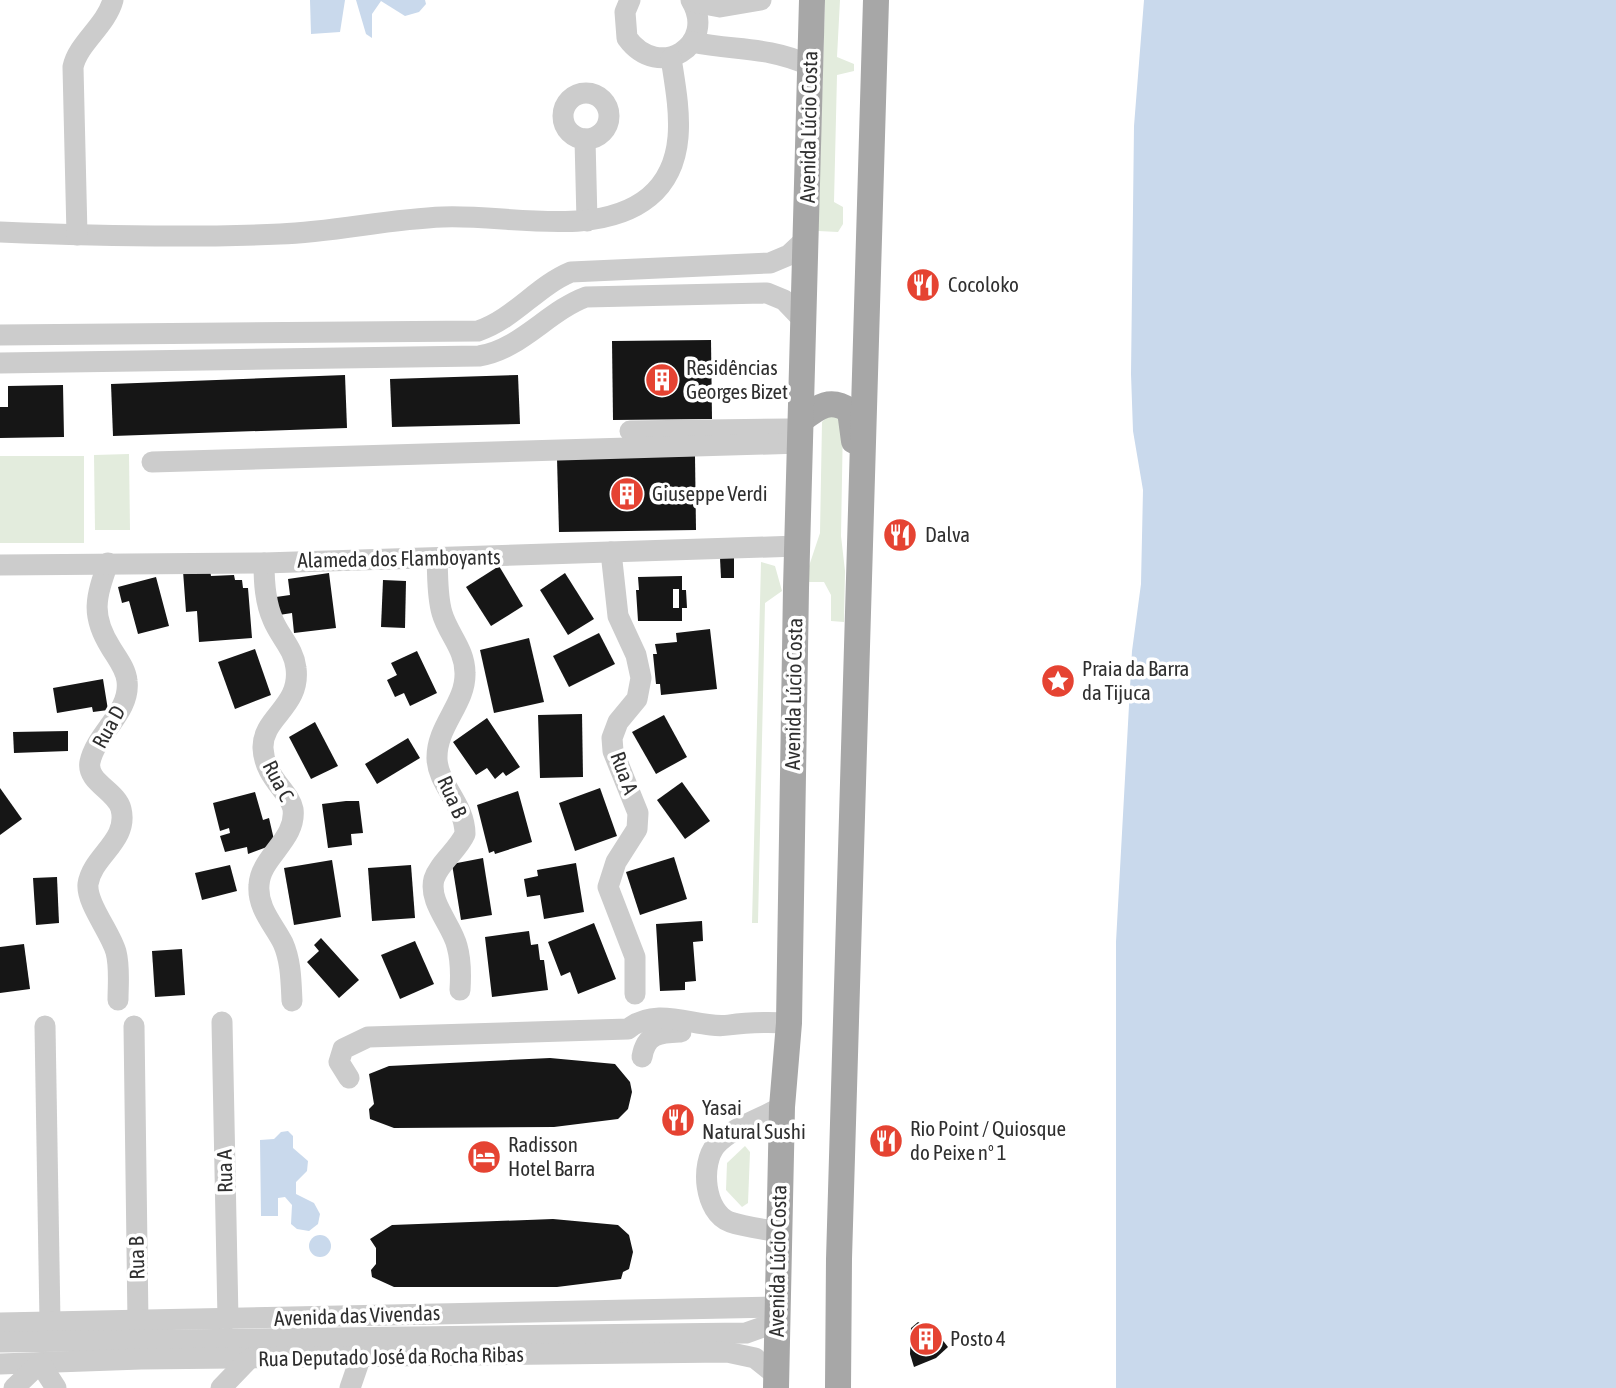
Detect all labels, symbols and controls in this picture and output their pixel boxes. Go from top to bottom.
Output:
street label: Avenida Lúcio Costa [795,51,821,203]
restaurant icon: Cocoloko [904,266,942,304]
place label: Cocoloko [948,272,1019,296]
place label: Residências Georges Bizet [686,355,788,403]
building icon: Residências Georges Bizet [643,361,681,399]
building icon: Giuseppe Verdi [608,475,646,513]
place label: Giuseppe Verdi [652,481,768,505]
restaurant icon: Dalva [881,516,919,554]
place label: Dalva [925,522,970,546]
street label: Alameda dos Flamboyants [297,544,501,572]
street label: Avenida Lúcio Costa [780,618,806,770]
place label: Praia da Barra da Tijuca [1082,656,1189,704]
place icon: Praia da Barra da Tijuca [1039,662,1077,700]
street label: Rua D [87,701,130,752]
street label: Rua A [606,748,644,798]
street label: Rua C [258,756,300,806]
street label: Rua B [433,772,473,821]
place label: Yasai Natural Sushi [702,1095,806,1143]
restaurant icon: Yasai Natural Sushi [659,1101,697,1139]
place label: Rio Point / Quiosque do Peixe n° 1 [910,1116,1066,1164]
restaurant icon: Rio Point / Quiosque do Peixe n° 1 [867,1122,905,1160]
place label: Radisson Hotel Barra [508,1132,595,1180]
hotel icon: Radisson Hotel Barra [465,1138,503,1176]
street label: Rua A [212,1148,236,1193]
street label: Avenida Lúcio Costa [764,1185,790,1337]
street label: Rua B [124,1236,148,1280]
street label: Avenida das Vivendas [273,1300,440,1330]
building icon: Posto 4 [907,1320,945,1358]
place label: Posto 4 [950,1326,1006,1350]
street label: Rua Deputado José da Rocha Ribas [258,1342,524,1370]

